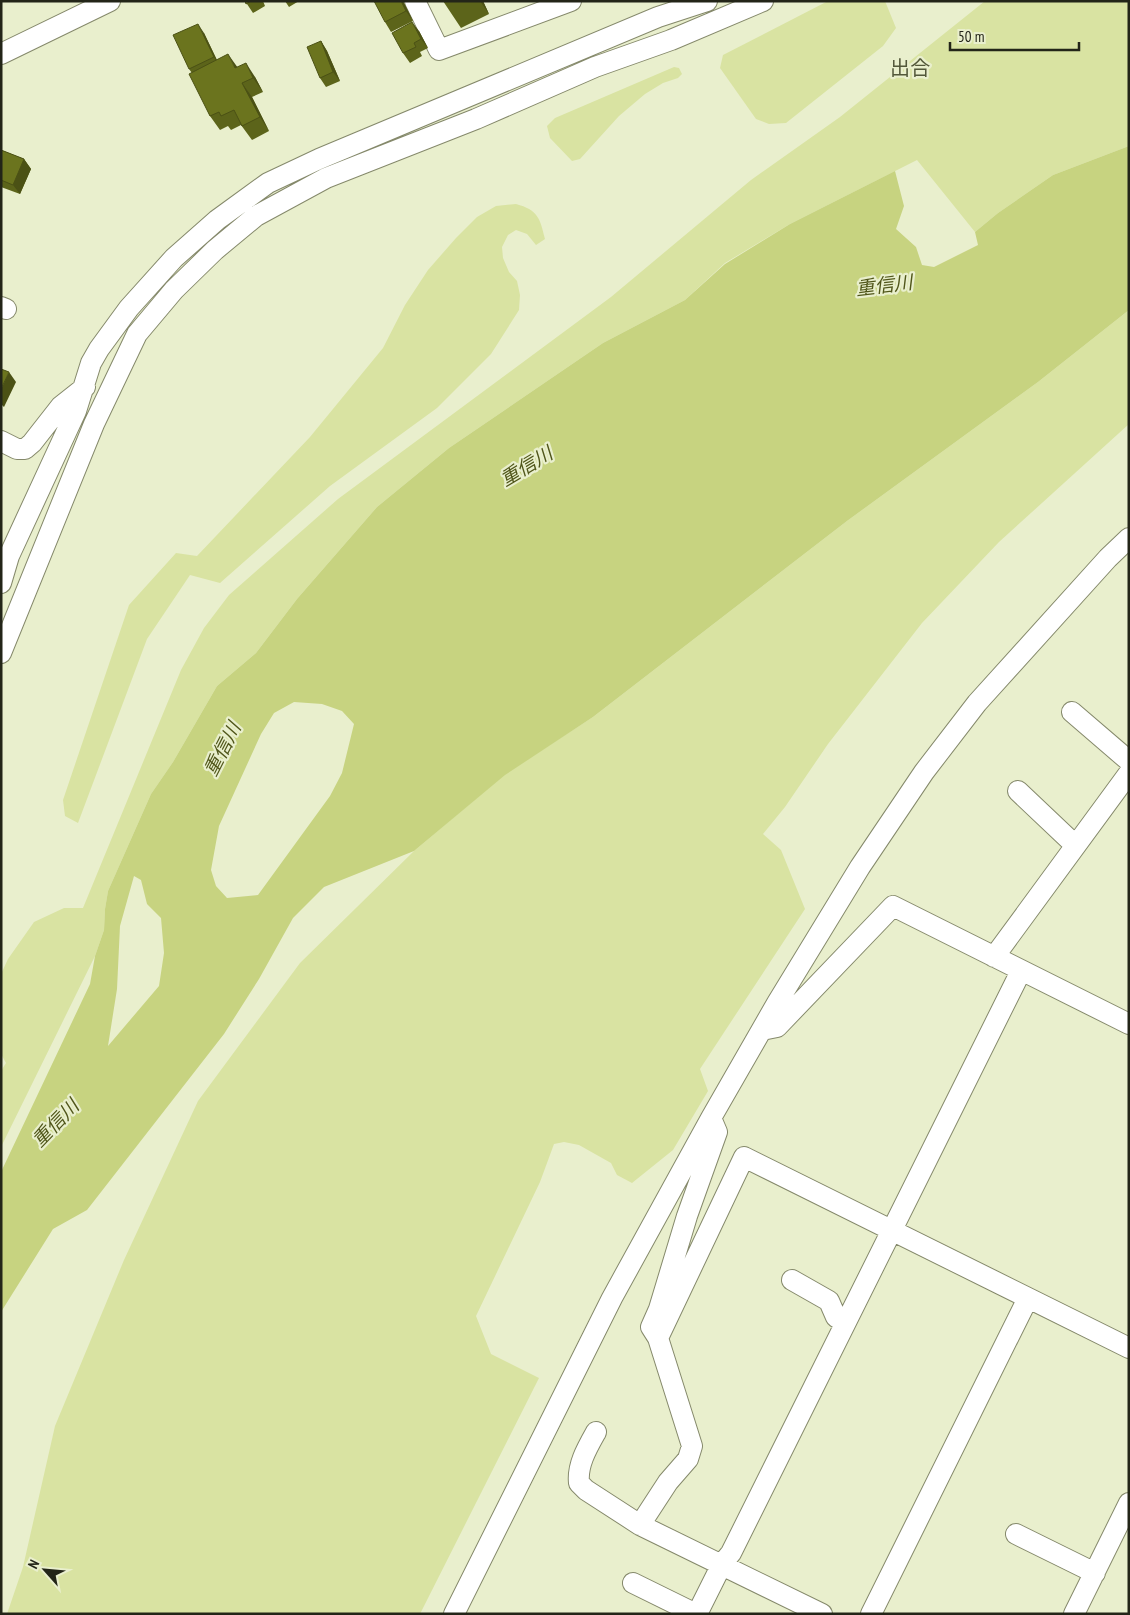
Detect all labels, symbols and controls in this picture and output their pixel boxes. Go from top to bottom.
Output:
scale bar [950,20,1079,52]
text: 50 m [958,27,984,46]
district label: 出合 [890,55,930,81]
water label: 重信川 [854,269,916,300]
water label: 重信川 [495,440,558,491]
water label: 重信川 [198,716,247,780]
water label: 重信川 [27,1093,85,1152]
north arrow [20,1545,70,1595]
text: N [24,1557,43,1572]

